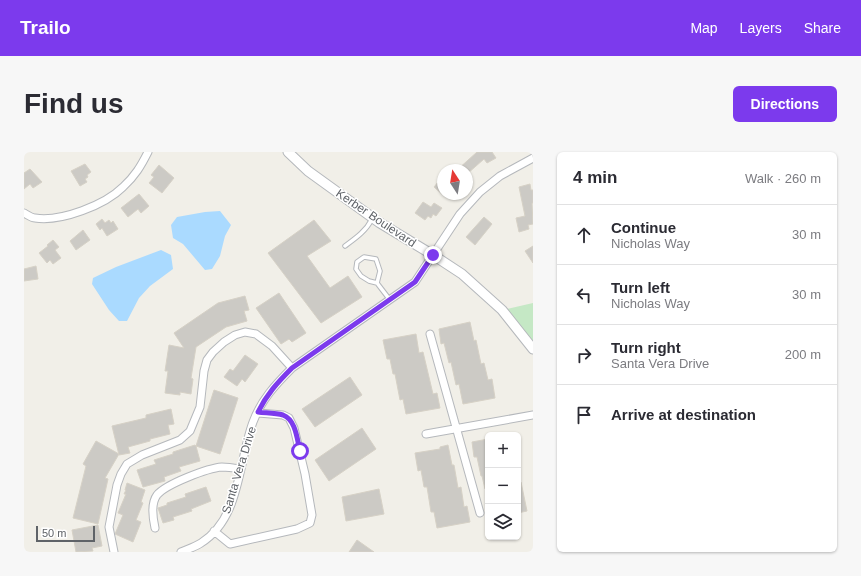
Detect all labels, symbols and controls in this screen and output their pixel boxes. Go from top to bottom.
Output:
text: Trailo [20,17,71,38]
text: Map [690,20,718,36]
text: Layers [740,20,782,36]
text: Share [804,20,841,36]
button: Directions [733,86,837,122]
text: Find us [24,88,124,119]
north arrow [437,164,473,200]
text: 4 min [573,168,617,187]
text: Walk · 260 m [745,171,821,186]
street label: Kerber Boulevard [333,186,419,250]
text: Continue [611,219,676,236]
icon: ahead [573,224,595,246]
text: 30 m [792,227,821,242]
text: Nicholas Way [611,236,690,251]
route end [424,246,442,264]
text: Turn left [611,279,670,296]
icon: left [573,284,595,306]
text: 30 m [792,287,821,302]
text: Nicholas Way [611,296,690,311]
text: Turn right [611,339,681,356]
icon: right [573,344,595,366]
text: 200 m [785,347,821,362]
text: Santa Vera Drive [611,356,709,371]
icon: arrive [573,404,595,426]
text: Arrive at destination [611,406,756,423]
street label: Santa Vera Drive [219,424,259,515]
map controls [485,432,521,540]
button: + [485,432,521,468]
route start [291,442,309,460]
button: − [485,468,521,504]
button: layers [485,504,521,540]
scale bar [36,524,95,543]
text: 50 m [42,527,66,539]

